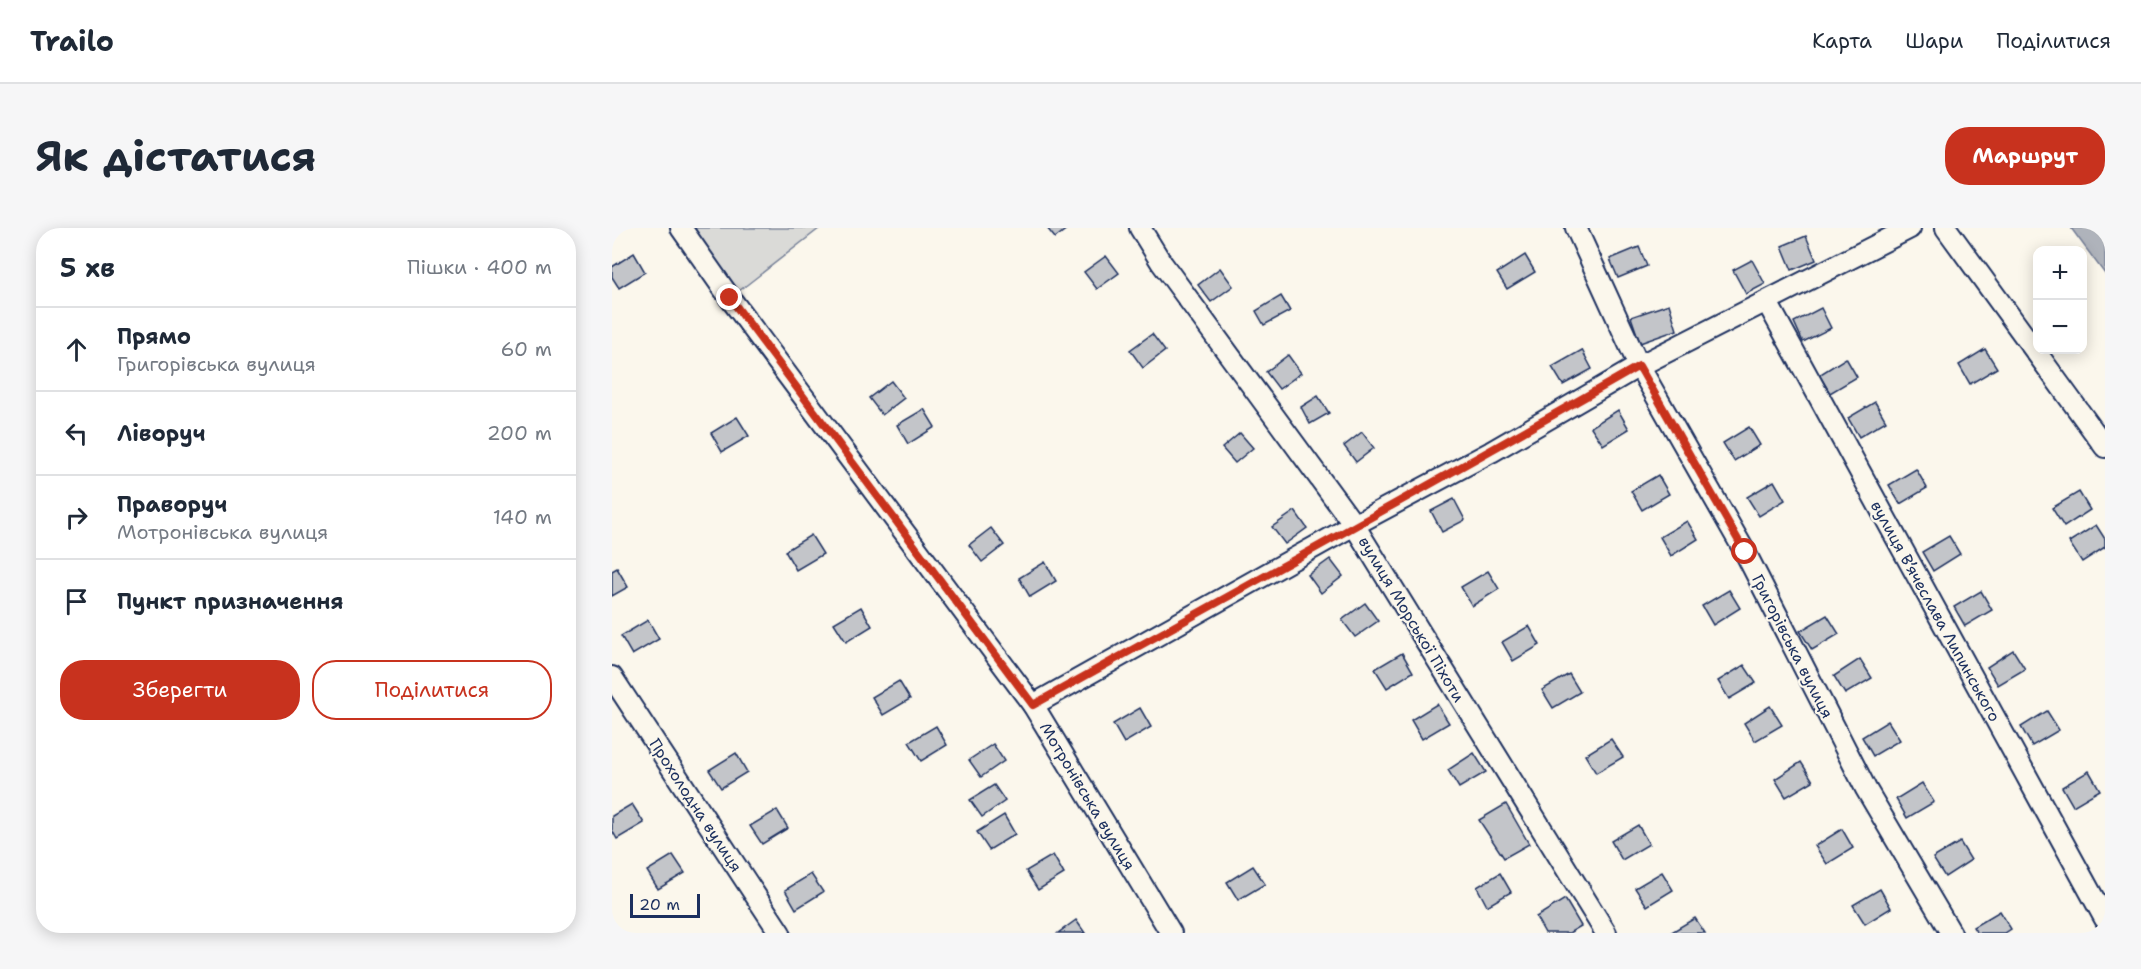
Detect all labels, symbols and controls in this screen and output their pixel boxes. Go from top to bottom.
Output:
text: Trailo [30,22,114,60]
text: Карта [1812,27,1872,55]
text: Шари [1905,27,1963,55]
text: Поділитися [1996,27,2111,55]
button: Маршрут [1945,127,2105,185]
text: Як дістатися [36,128,316,184]
map controls [2033,246,2087,354]
button: + [2033,246,2087,300]
text: 5 хв [60,250,115,285]
text: Пішки · 400 m [407,254,552,280]
route end [716,284,742,310]
button: − [2033,300,2087,354]
text: Прямо [117,322,191,351]
icon: ahead [60,333,93,366]
text: 60 m [500,336,552,362]
text: Григорівська вулиця [117,351,316,377]
icon: left [60,417,93,450]
text: Ліворуч [117,419,205,448]
text: 200 m [487,420,552,446]
text: Праворуч [117,490,227,519]
street label: вулиця В’ячеслава Липинського [1866,497,2005,725]
icon: right [60,501,93,534]
text: 140 m [493,504,552,530]
text: Мотронівська вулиця [117,519,328,545]
street label: вулиця Морської Піхоти [1354,533,1469,706]
route start [1731,538,1757,564]
street label: Григорівська вулиця [1747,571,1838,722]
icon: arrive [60,585,93,618]
text: Пункт призначення [117,587,344,616]
button: Зберегти [60,660,300,720]
button: Поділитися [312,660,552,720]
street label: Мотронівська вулиця [1035,718,1140,874]
street label: Прохолодна вулиця [644,734,747,876]
scale bar [630,891,700,918]
text: 20 m [639,894,680,915]

